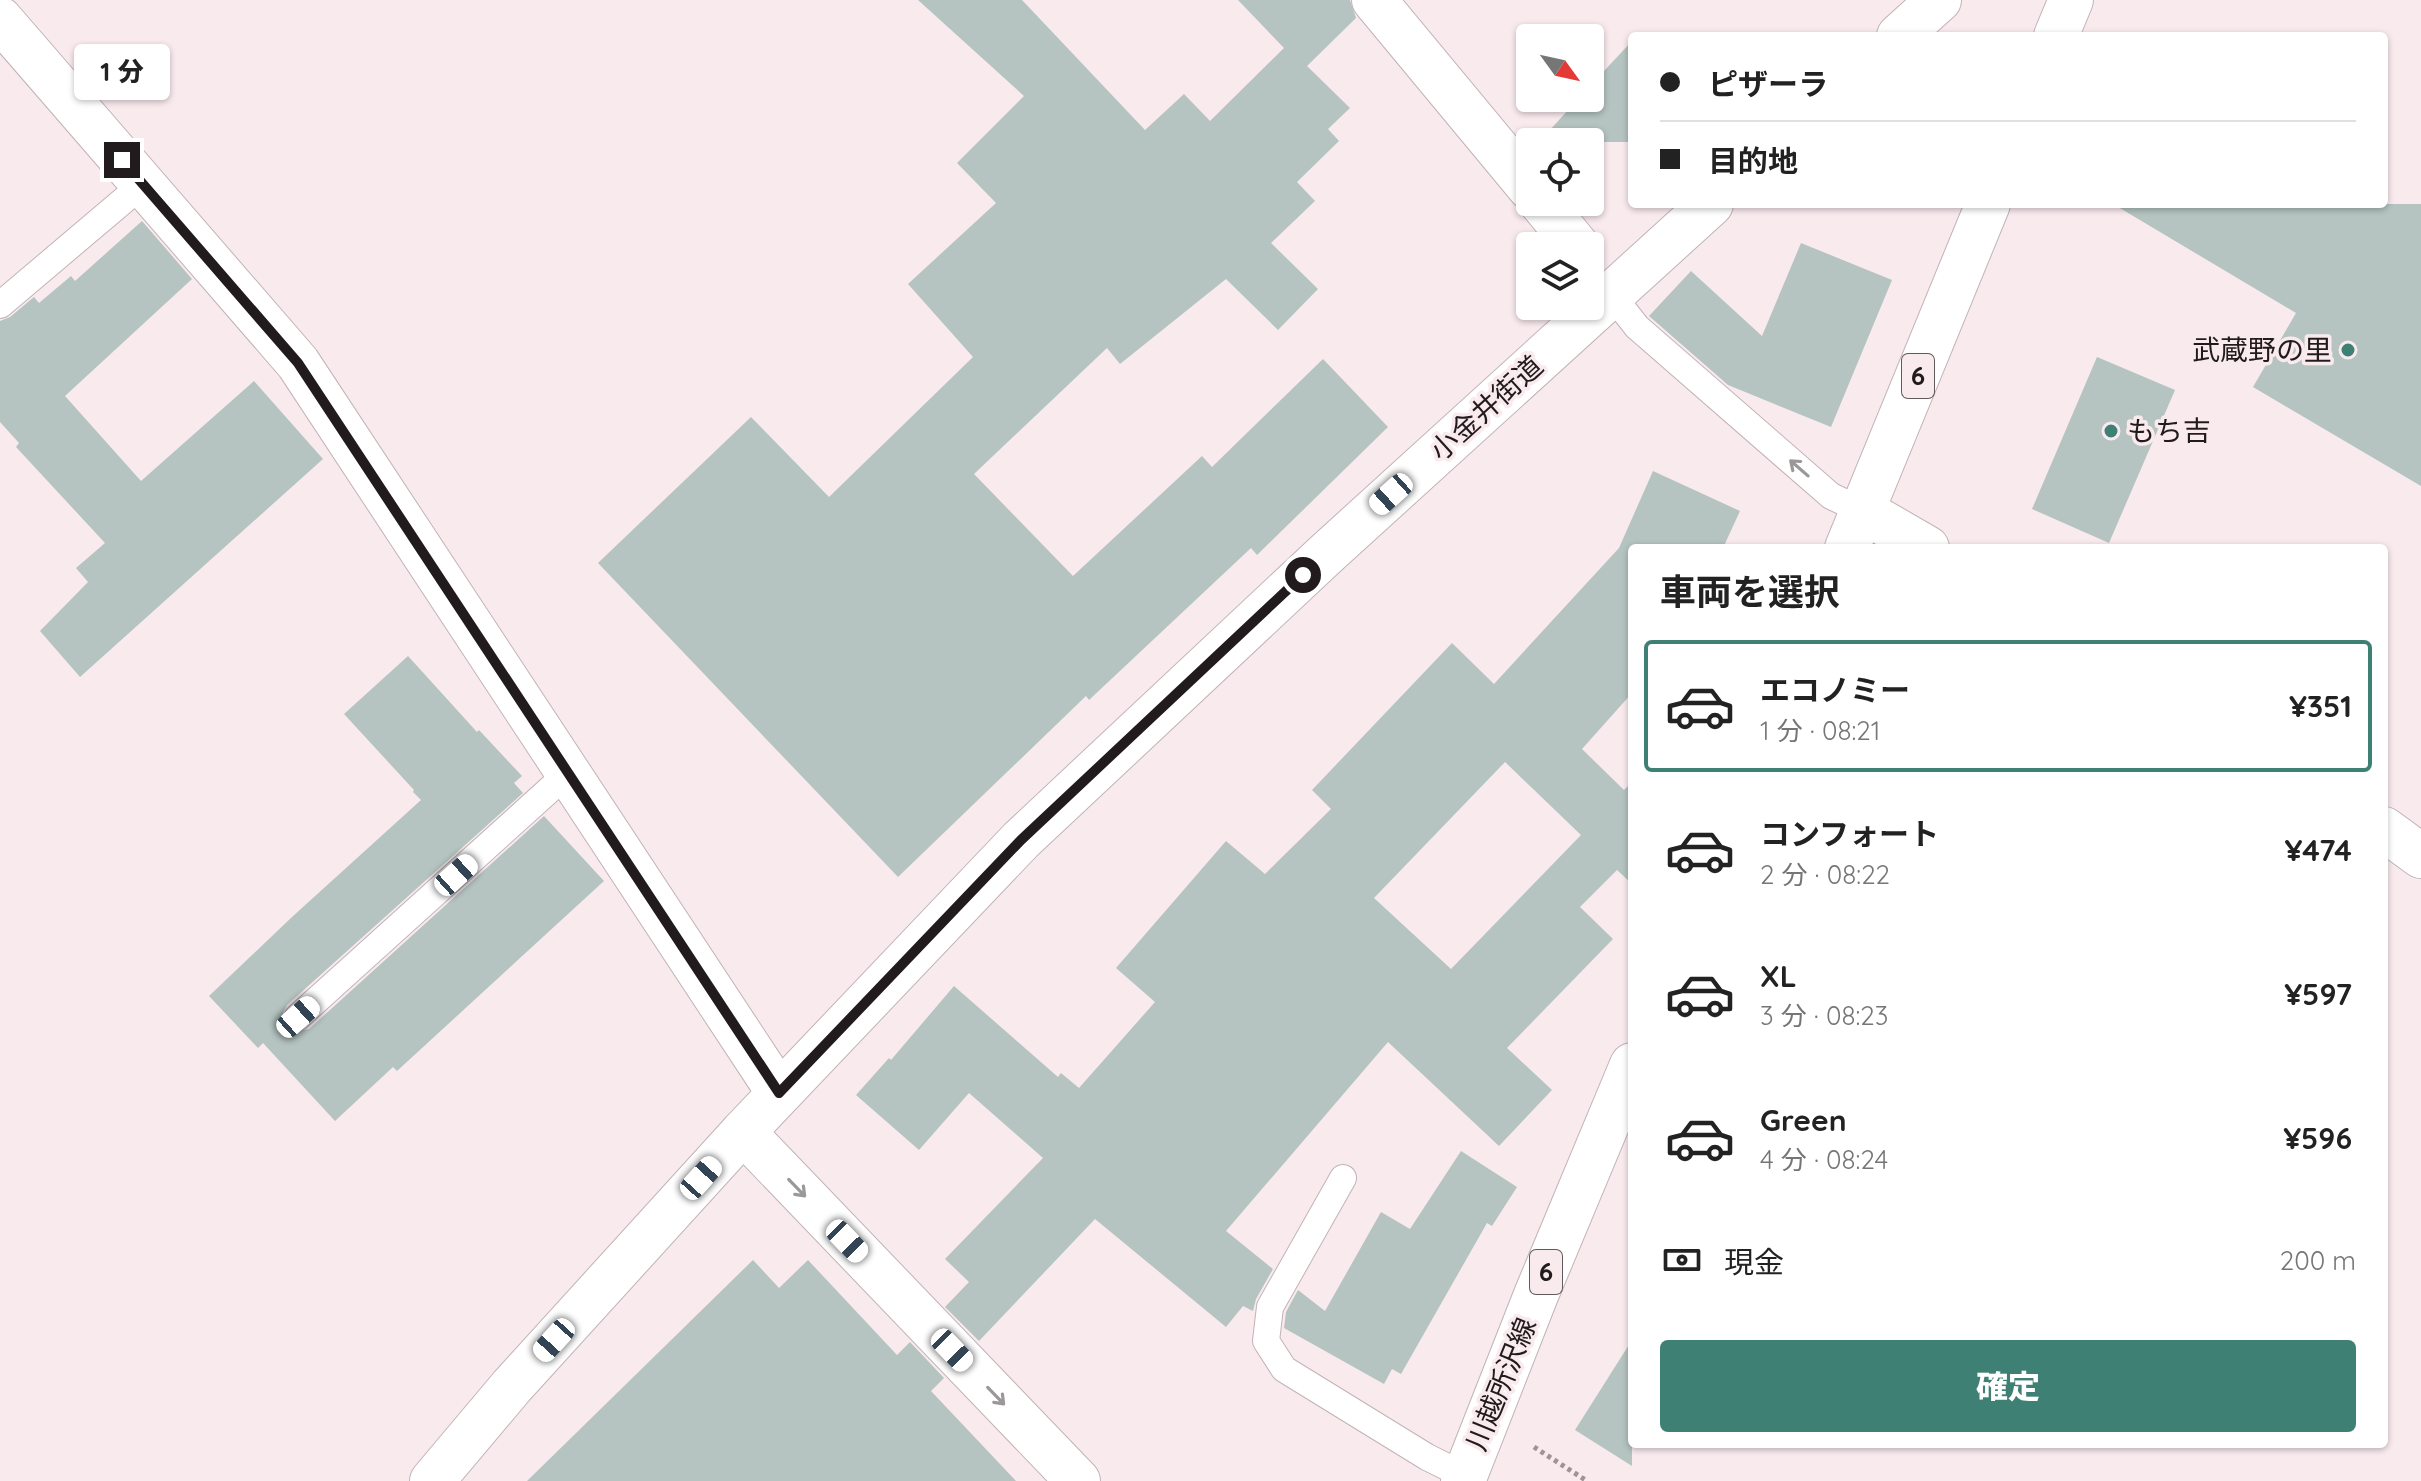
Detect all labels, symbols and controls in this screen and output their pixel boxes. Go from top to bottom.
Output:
north arrow [1516,24,1604,112]
map controls [1516,24,1604,320]
callout: 1 分 [74,44,170,100]
text: 1 分 [100,55,144,88]
text: ピザーラ [1708,65,1828,103]
button: locate [1516,128,1604,216]
route end [104,142,140,178]
text: 目的地 [1708,142,1798,180]
button: layers [1516,232,1604,320]
place label: 武蔵野の里 [2192,332,2332,367]
marker: 武蔵野の里 [2339,341,2357,359]
street label: 小金井街道 [1422,348,1549,467]
road number: 6 [1902,354,1934,398]
place label: もち吉 [2127,413,2211,448]
marker: もち吉 [2102,422,2120,440]
one-way arrow [1789,459,1809,477]
car [1365,469,1417,519]
route start [1285,557,1321,593]
text: 車両を選択 [1660,569,1840,614]
icon: car [1664,670,1736,742]
text: エコノミー [1760,671,1910,709]
text: ¥351 [2289,687,2352,725]
text: 1 分 · 08:21 [1760,714,1880,747]
icon: car [1664,814,1736,886]
text: コンフォート [1760,815,1939,853]
text: ¥474 [2284,831,2352,869]
car [430,850,482,900]
text: 2 分 · 08:22 [1760,858,1890,891]
text: XL [1760,957,1797,995]
icon: car [1664,958,1736,1030]
text: ¥597 [2284,975,2352,1013]
car [272,992,324,1042]
text: 3 分 · 08:23 [1760,999,1888,1032]
text: Green [1760,1101,1847,1139]
icon: car [1664,1102,1736,1174]
text: ¥596 [2283,1119,2352,1157]
text: 4 分 · 08:24 [1760,1143,1888,1176]
car [676,1152,726,1204]
one-way arrow [787,1178,806,1198]
car [822,1215,872,1267]
icon: cash [1660,1238,1704,1282]
text: 現金 [1724,1243,1784,1281]
text: 200 m [2280,1244,2356,1277]
road number: 6 [1530,1250,1562,1294]
street label: 川越所沢線 [1458,1312,1543,1455]
car [529,1314,579,1366]
car [927,1324,977,1376]
button: 確定 [1660,1340,2356,1432]
one-way arrow [986,1386,1005,1405]

